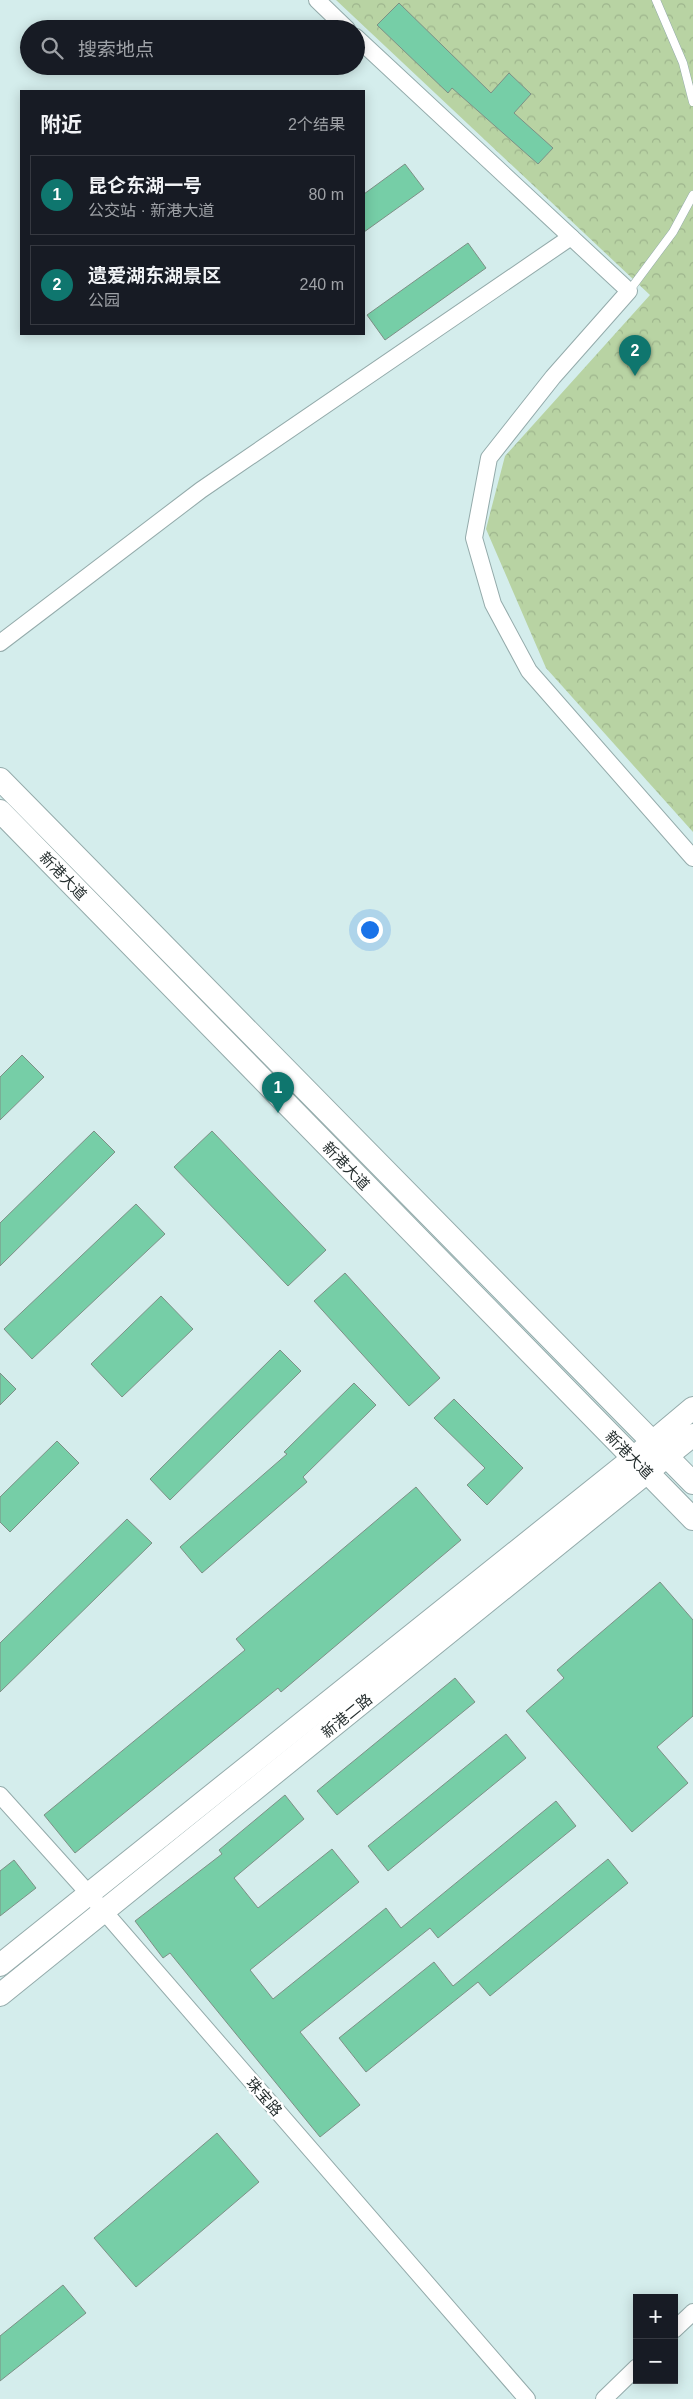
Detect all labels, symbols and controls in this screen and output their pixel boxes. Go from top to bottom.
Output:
search box [20,20,365,75]
icon: search [38,34,66,62]
text: 搜索地点 [78,39,154,60]
text: 附近 [40,113,82,136]
text: 2个结果 [288,116,345,133]
text: 昆仑东湖一号 [88,175,202,196]
text: 1 [53,186,61,203]
text: 80 m [308,186,344,203]
text: 公交站 · 新港大道 [88,202,214,219]
text: 遗爱湖东湖景区 [88,265,221,286]
text: 2 [53,276,61,293]
text: 240 m [300,276,344,293]
text: 公园 [88,292,120,309]
pin: 2 [619,335,651,376]
street label: 新港大道 [36,848,90,903]
your location [357,917,383,943]
pin: 1 [262,1072,294,1113]
street label: 新港大道 [319,1138,373,1193]
street label: 新港大道 [602,1427,657,1482]
street label: 新港二路 [318,1690,375,1741]
street label: 珠宝路 [243,2074,286,2119]
map controls [633,2294,678,2384]
button: + [633,2294,678,2339]
button: − [633,2339,678,2384]

